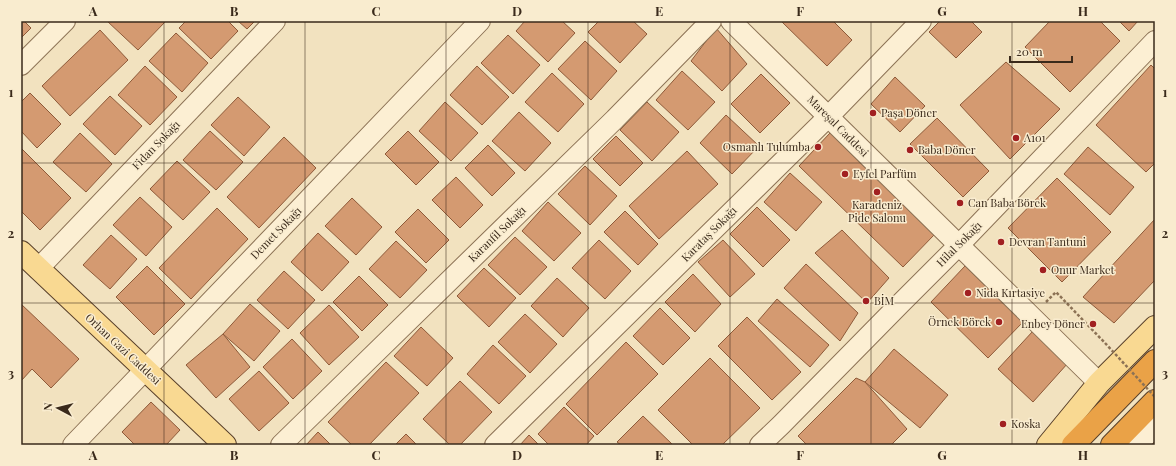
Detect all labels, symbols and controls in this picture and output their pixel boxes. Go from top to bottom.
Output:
text: A [88,2,98,19]
text: B [230,2,239,19]
text: C [371,2,381,19]
text: D [512,2,522,19]
text: E [655,2,663,19]
text: F [796,2,804,19]
text: G [937,2,947,19]
text: H [1078,2,1088,19]
scale bar [1010,38,1072,64]
text: 20 m [1016,43,1043,59]
text: 1 [9,83,14,100]
text: 1 [1163,83,1168,100]
street label: Mareşal Caddesi [804,92,872,160]
place label: Paşa Döner [881,105,937,120]
marker: Paşa Döner [868,108,878,118]
street label: Fidan Sokağı [128,117,183,173]
place label: A101 [1023,130,1046,145]
marker: A101 [1011,133,1021,143]
place label: Osmanlı Tulumba [723,139,811,154]
marker: Osmanlı Tulumba [813,142,823,152]
place label: Baba Döner [918,142,976,157]
marker: Baba Döner [905,145,915,155]
place label: Eyfel Parfüm [853,166,917,181]
marker: Eyfel Parfüm [840,169,850,179]
marker: Karadeniz Pide Salonu [872,187,882,197]
place label: Can Baba Börek [968,195,1046,210]
place label: Karadeniz Pide Salonu [848,197,907,225]
marker: Can Baba Börek [955,198,965,208]
street label: Karanfil Sokağı [465,202,529,265]
street label: Demet Sokağı [247,203,305,262]
street label: Karataş Sokağı [678,203,740,265]
street label: Hilal Sokağı [933,218,985,270]
text: 2 [8,224,15,241]
text: 2 [1162,224,1169,241]
place label: Devran Tantuni [1009,234,1086,249]
marker: Devran Tantuni [996,237,1006,247]
place label: Onur Market [1051,262,1114,277]
marker: Onur Market [1038,265,1048,275]
place label: Nida Kırtasiye [976,285,1046,300]
marker: Nida Kırtasiye [963,288,973,298]
place label: BİM [874,293,895,308]
marker: BİM [861,296,871,306]
street label: Orhan Gazi Caddesi [82,310,164,388]
place label: Örnek Börek [928,314,991,329]
place label: Enbey Döner [1021,316,1085,331]
marker: Örnek Börek [994,317,1004,327]
marker: Enbey Döner [1088,319,1098,329]
text: 3 [8,364,14,381]
text: 3 [1162,364,1168,381]
north arrow [38,388,78,428]
text: N [40,402,56,412]
place label: Koska [1011,416,1041,431]
marker: Koska [998,419,1008,429]
text: A [88,446,98,463]
text: B [230,446,239,463]
text: C [371,446,381,463]
text: D [512,446,522,463]
text: E [655,446,663,463]
text: F [796,446,804,463]
text: G [937,446,947,463]
text: H [1078,446,1088,463]

